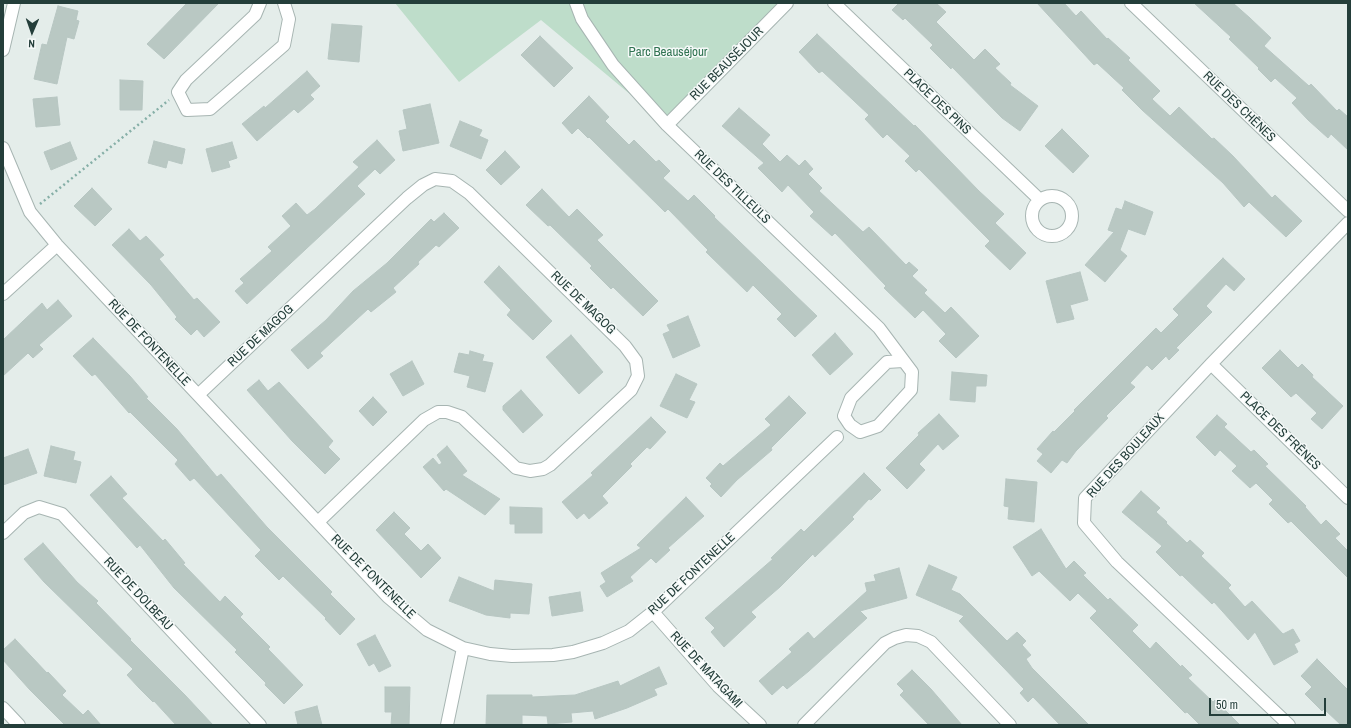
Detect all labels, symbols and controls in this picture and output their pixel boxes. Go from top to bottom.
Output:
north arrow [12,12,52,52]
street label: RUE BEAUSÉJOUR [687,24,767,104]
text: N [28,37,35,51]
park label: Parc Beauséjour [629,45,707,61]
street label: PLACE DES PINS [900,66,974,138]
street label: RUE DES CHÊNES [1199,68,1279,146]
street label: RUE DES TILLEULS [691,147,773,227]
street label: RUE DE MAGOG [547,268,619,338]
street label: RUE DE FONTENELLE [105,296,193,390]
street label: RUE DE MAGOG [225,302,297,370]
street label: PLACE DES FRÊNES [1236,389,1324,473]
street label: RUE DES BOULEAUX [1084,410,1168,502]
street label: RUE DE FONTENELLE [645,530,739,618]
street label: RUE DE FONTENELLE [327,531,419,623]
street label: RUE DE DOLBEAU [100,554,176,634]
street label: RUE DE MATAGAMI [667,629,745,711]
scale bar [1211,690,1328,716]
text: 50 m [1216,697,1238,713]

